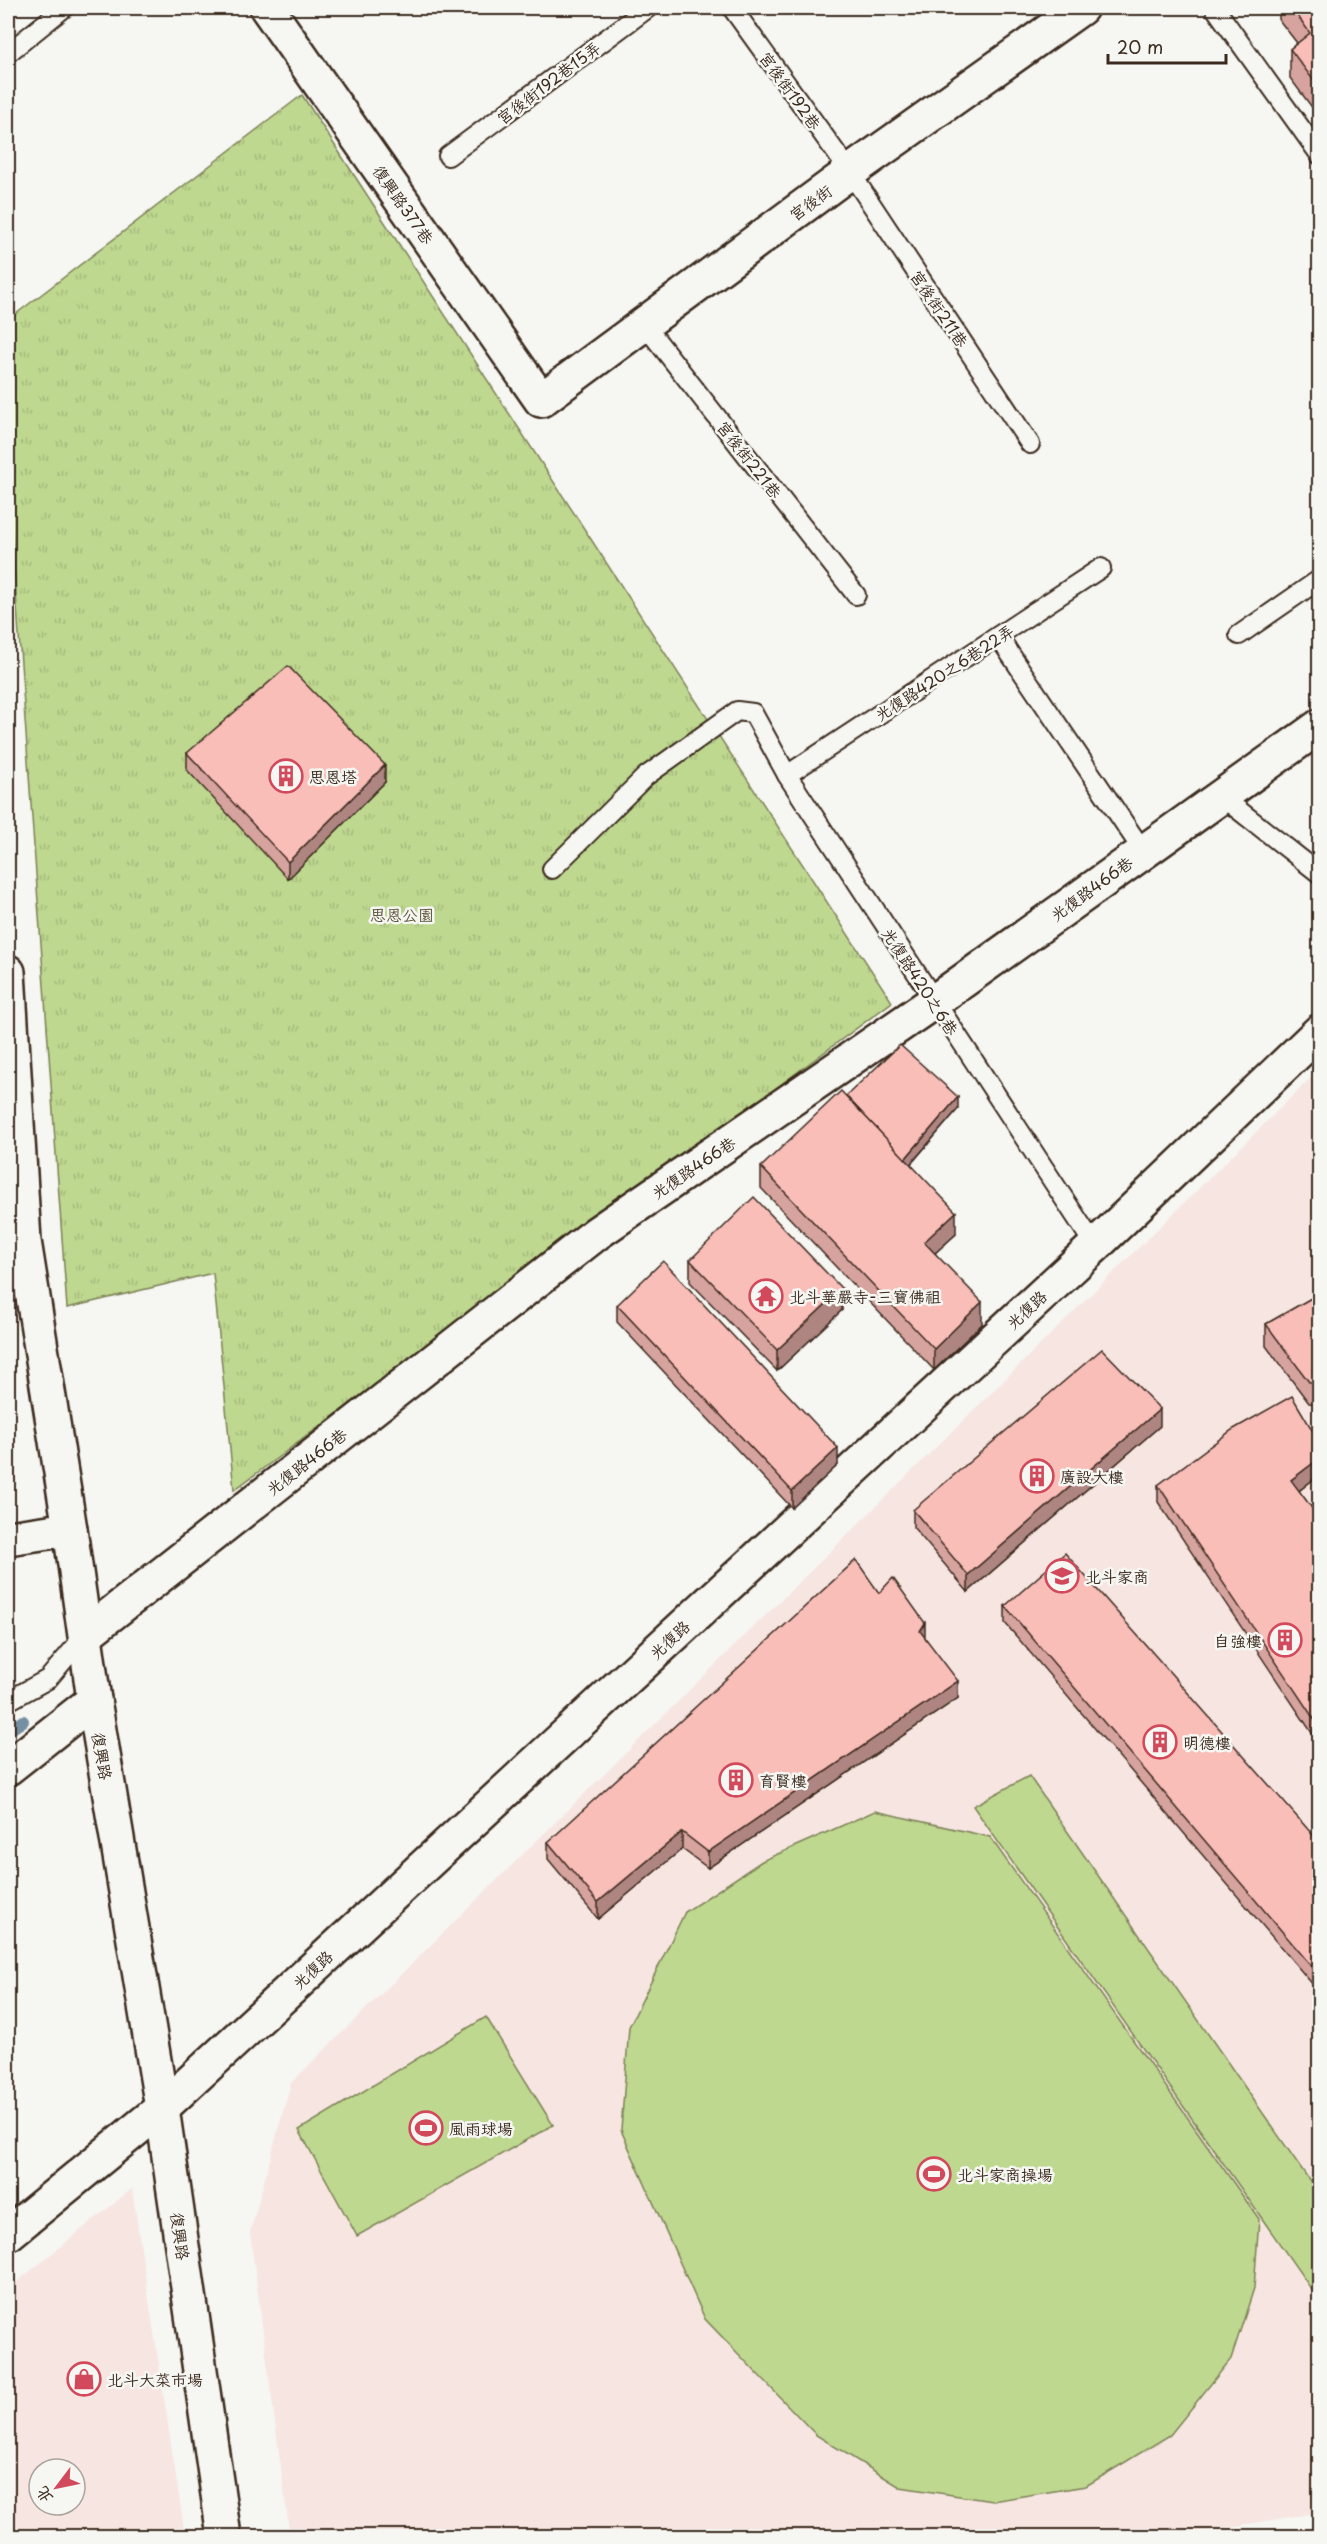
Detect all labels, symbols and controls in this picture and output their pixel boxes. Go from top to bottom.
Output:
scale bar [1108,27,1226,65]
text: 20 m [1117,33,1163,60]
street label: 宮後街192巷15弄 [491,35,605,129]
street label: 宮後街192巷 [754,46,828,134]
street label: 復興路377巷 [368,160,440,248]
street label: 宮後街 [784,178,836,226]
street label: 宮後街211巷 [905,265,975,351]
street label: 宮後街221巷 [712,415,788,503]
street label: 光復路420之6巷22弄 [870,618,1018,726]
building icon: 思恩塔 [268,758,304,794]
place label: 思恩塔 [309,764,357,788]
street label: 光復路466巷 [1045,850,1137,926]
park label: 思恩公園 [370,902,434,926]
street label: 光復路420之6巷 [877,922,965,1040]
street label: 光復路466巷 [646,1130,740,1204]
temple icon: 北斗華嚴寺-三寶佛祖 [748,1278,784,1314]
place label: 北斗華嚴寺-三寶佛祖 [789,1284,941,1308]
street label: 光復路 [1000,1284,1052,1334]
street label: 光復路466巷 [261,1422,351,1500]
building icon: 廣設大樓 [1019,1458,1055,1494]
place label: 廣設大樓 [1060,1464,1124,1488]
school or university icon: 北斗家商 [1044,1558,1080,1594]
place label: 北斗家商 [1085,1564,1149,1588]
street label: 光復路 [643,1614,695,1664]
building icon: 自強樓 [1267,1622,1303,1658]
place label: 自強樓 [1214,1628,1262,1652]
building icon: 明德樓 [1142,1724,1178,1760]
street label: 復興路 [87,1730,119,1782]
place label: 明德樓 [1183,1730,1231,1754]
building icon: 育賢樓 [718,1762,754,1798]
place label: 育賢樓 [759,1768,807,1792]
street label: 光復路 [286,1944,338,1994]
sports icon: 風雨球場 [408,2110,444,2146]
place label: 風雨球場 [449,2116,513,2140]
sports icon: 北斗家商操場 [916,2156,952,2192]
place label: 北斗家商操場 [957,2162,1053,2186]
street label: 復興路 [166,2211,196,2261]
shop icon: 北斗大菜市場 [66,2361,102,2397]
place label: 北斗大菜市場 [107,2367,203,2391]
north arrow [27,2457,87,2517]
text: 北 [29,2482,58,2509]

